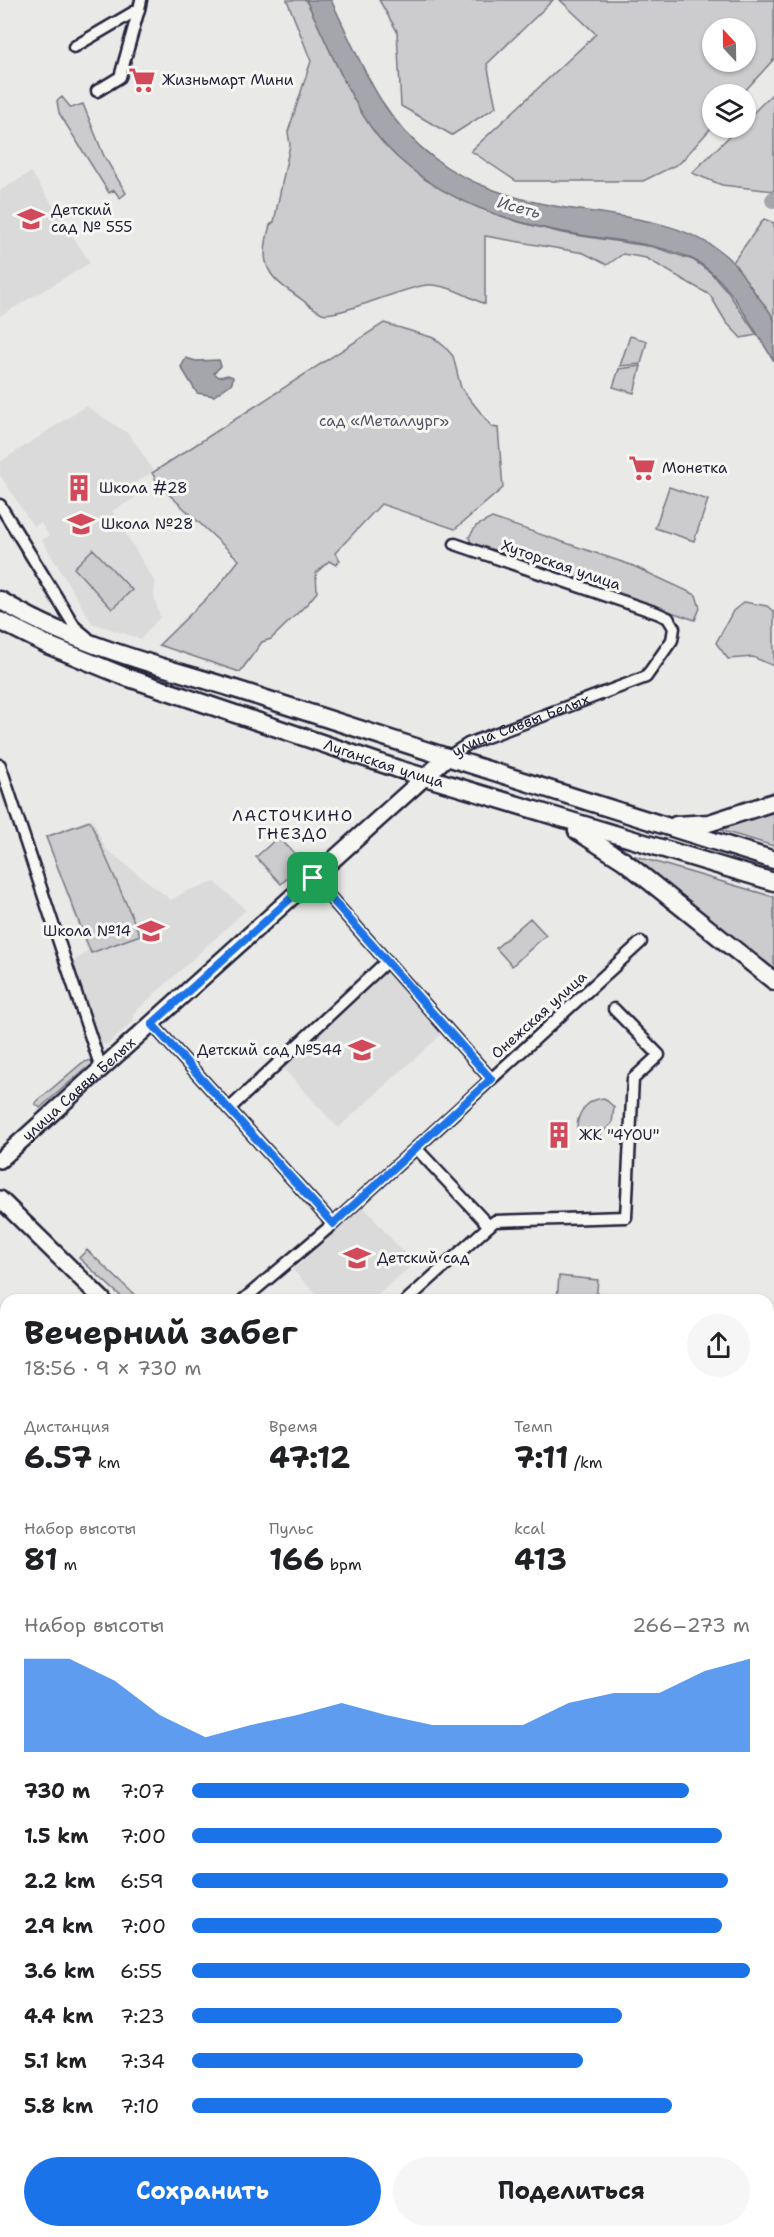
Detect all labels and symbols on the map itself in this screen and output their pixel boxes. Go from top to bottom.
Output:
north arrow [702,18,756,72]
supermarket icon: Жизньмарт Мини [127,65,157,95]
place label: Жизньмарт Мини [162,70,294,90]
water label: Исеть [495,192,543,223]
place label: Детский сад № 555 [51,200,132,237]
school or university icon: Детский сад № 555 [16,204,46,234]
park label: сад «Металлург» [319,411,449,431]
supermarket icon: Монетка [627,453,657,483]
place label: Монетка [662,458,728,478]
building icon: Школа #28 [64,473,94,503]
place label: Школа #28 [99,478,188,498]
school or university icon: Школа №28 [66,509,96,539]
place label: Школа №28 [101,514,193,534]
street label: Хуторская улица [499,535,624,595]
street label: улица Саввы Белых [448,689,593,762]
street label: Луганская улица [321,735,447,792]
district label: ЛАСТОЧКИНО ГНЕЗДО [232,805,354,844]
pin [287,852,338,903]
school or university icon: Школа №14 [136,916,166,946]
place label: Школа №14 [43,921,131,941]
street label: Онежская улица [487,966,592,1063]
street label: улица Саввы Белых [18,1032,140,1145]
school or university icon: Детский сад №544 [347,1035,377,1065]
place label: Детский сад №544 [197,1040,342,1060]
building icon: ЖК "4YOU" [544,1120,574,1150]
place label: ЖК "4YOU" [579,1125,659,1145]
school or university icon: Детский сад [342,1243,372,1273]
place label: Детский сад [377,1248,470,1268]

